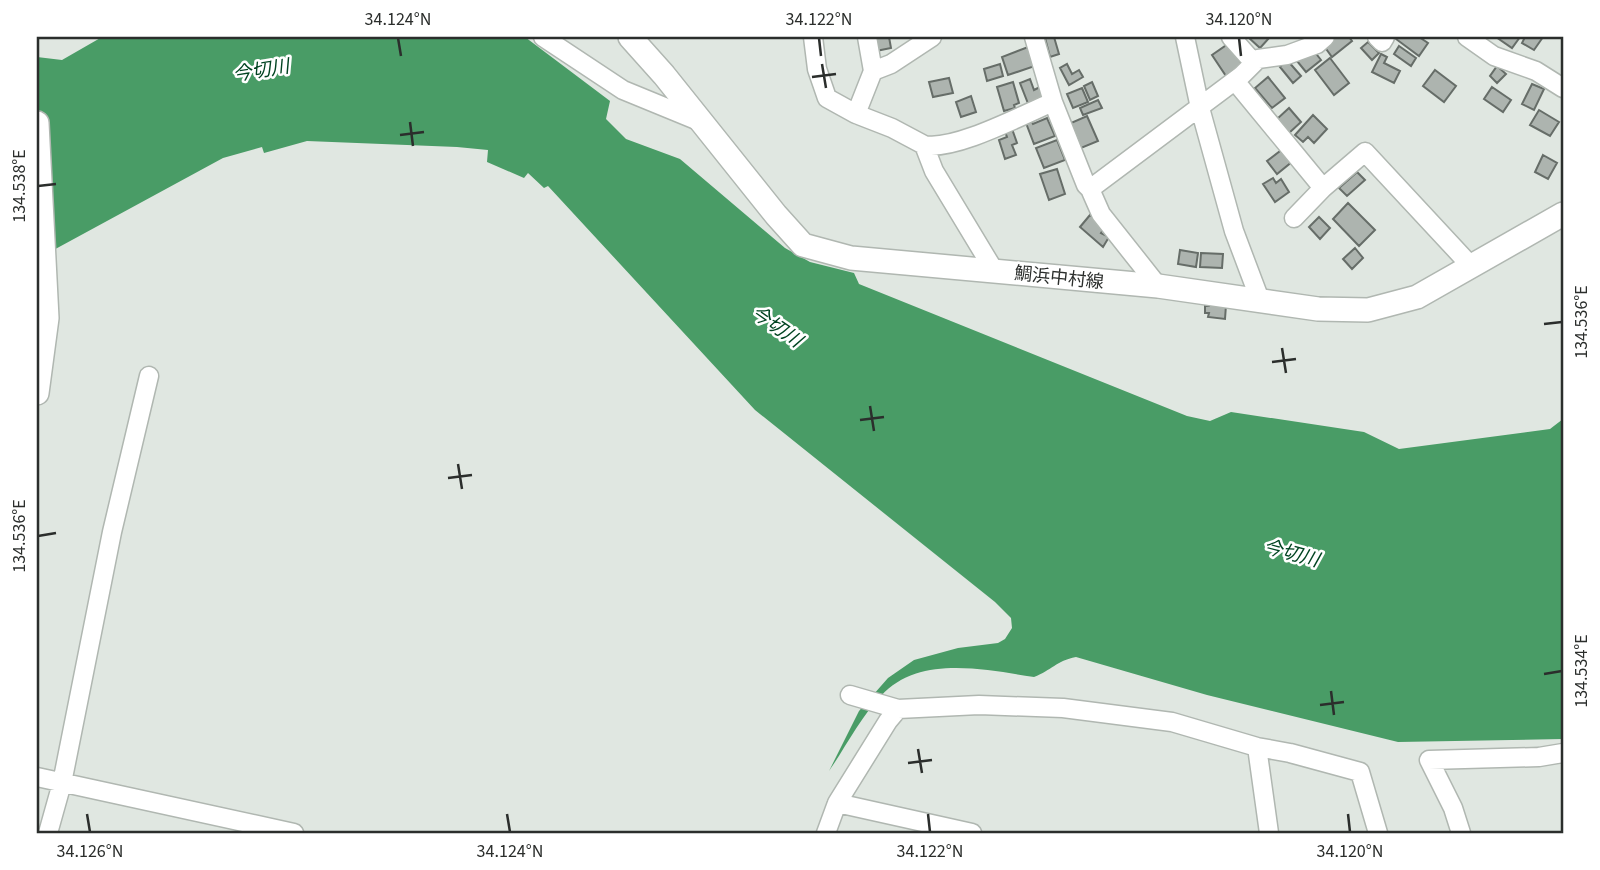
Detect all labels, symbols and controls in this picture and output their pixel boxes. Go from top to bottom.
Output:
text: 34.124°N [365,7,431,32]
text: 34.122°N [786,7,852,32]
text: 34.120°N [1206,7,1272,32]
water label: 今切川 [231,53,293,89]
text: 134.538°E [7,149,32,223]
street label: 鯛浜中村線 [1013,261,1105,295]
text: 134.536°E [1569,285,1594,359]
water label: 今切川 [745,300,809,356]
text: 134.536°E [7,499,32,573]
water label: 今切川 [1260,534,1324,575]
text: 134.534°E [1569,634,1594,708]
text: 34.126°N [57,839,123,864]
text: 34.124°N [477,839,543,864]
text: 34.122°N [897,839,963,864]
text: 34.120°N [1317,839,1383,864]

